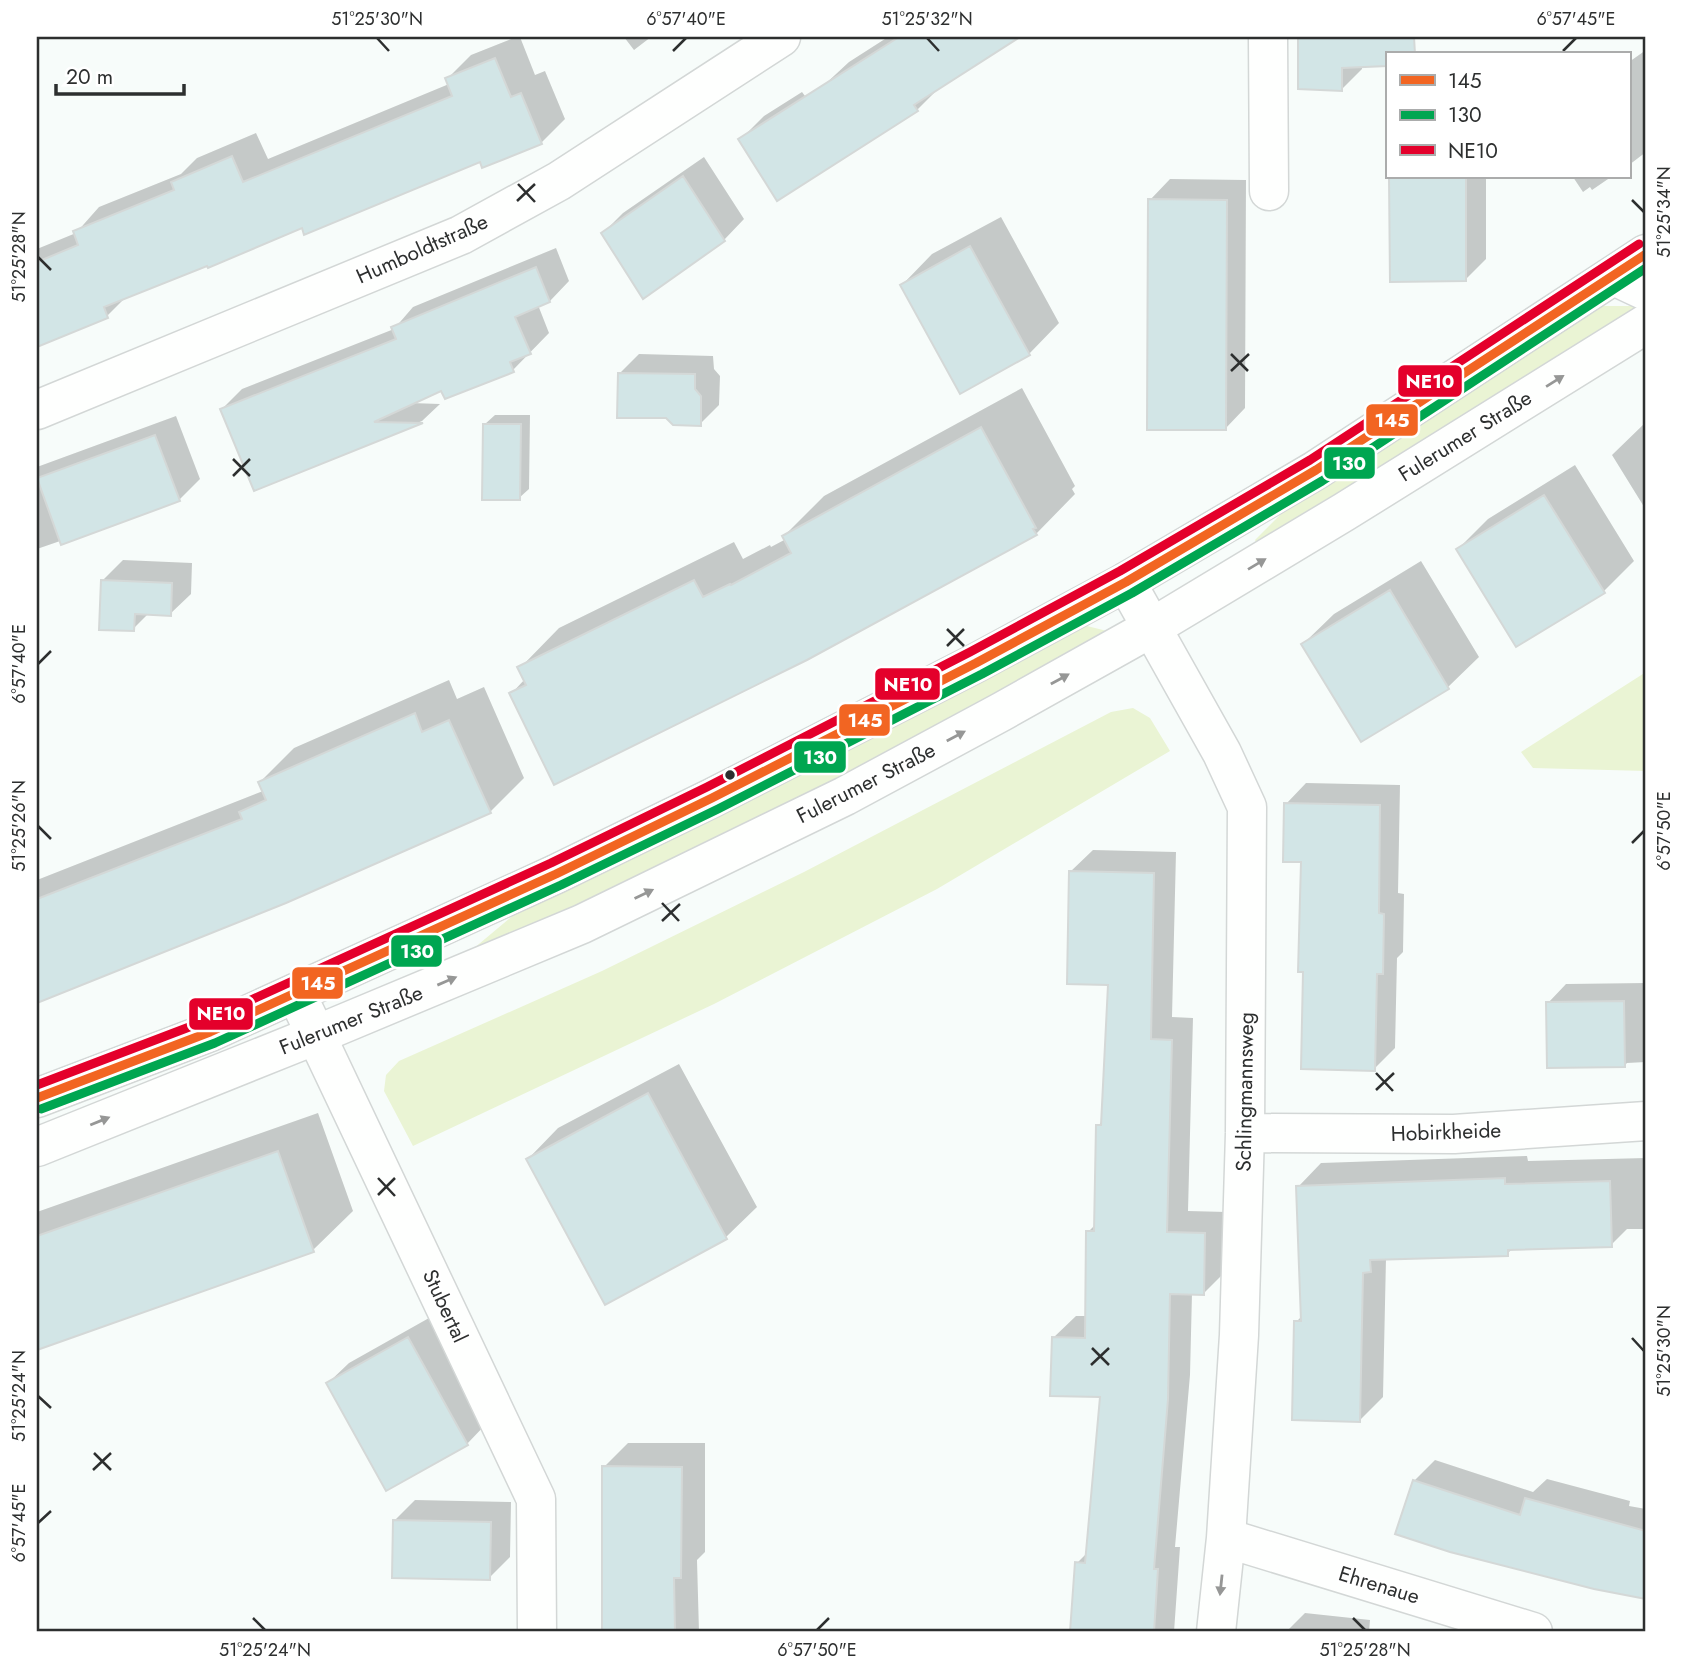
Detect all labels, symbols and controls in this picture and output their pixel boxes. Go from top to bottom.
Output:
text: 51°25'30"N [331,6,423,32]
text: 6°57'40"E [646,6,726,32]
text: 51°25'32"N [881,6,973,32]
text: 6°57'45"E [1536,6,1616,32]
scale bar [56,52,184,96]
legend [1386,52,1630,178]
text: 20 m [66,62,113,92]
text: 145 [1448,66,1482,96]
text: 130 [1448,100,1482,130]
text: NE10 [1448,136,1498,166]
text: 51°25'34"N [1651,166,1677,258]
street label: Humboldtstraße [351,207,493,291]
text: 51°25'28"N [6,211,32,303]
line badge: NE10 [1397,364,1463,398]
text: NE10 [1406,368,1454,395]
one-way arrow [1545,374,1565,387]
street label: Fulerumer Straße [1393,383,1538,489]
line badge: 145 [1365,403,1419,437]
text: 145 [1374,407,1410,434]
line badge: 130 [1323,446,1376,480]
text: 130 [1332,450,1366,477]
one-way arrow [1247,558,1266,570]
text: 6°57'40"E [6,624,32,704]
line badge: NE10 [874,667,941,701]
text: NE10 [884,671,932,698]
one-way arrow [1051,673,1070,685]
line badge: 145 [838,703,891,737]
text: 145 [847,707,883,734]
one-way arrow [946,731,966,742]
street label: Fulerumer Straße [791,735,941,831]
line badge: 130 [793,740,847,774]
text: 130 [803,744,837,771]
unlabelled marker [723,768,737,782]
text: 51°25'26"N [6,780,32,872]
text: 6°57'50"E [1651,791,1677,871]
one-way arrow [634,889,654,900]
line badge: 130 [390,934,443,968]
text: 130 [400,938,434,965]
line badge: 145 [291,966,344,1000]
text: 145 [300,970,336,997]
one-way arrow [437,975,458,986]
street label: Fulerumer Straße [275,978,427,1062]
line badge: NE10 [188,997,254,1031]
text: NE10 [197,1000,245,1027]
street label: Schlingmannsweg [1229,1012,1261,1172]
street label: Hobirkheide [1390,1115,1502,1149]
one-way arrow [90,1116,111,1127]
street label: Stubertal [415,1265,475,1347]
text: 51°25'30"N [1651,1305,1677,1397]
text: 51°25'24"N [6,1350,32,1442]
text: 6°57'45"E [6,1483,32,1563]
street label: Ehrenaue [1335,1558,1423,1612]
one-way arrow [1215,1575,1226,1597]
text: 51°25'24"N [219,1637,311,1663]
text: 6°57'50"E [777,1637,857,1663]
text: 51°25'28"N [1319,1637,1411,1663]

